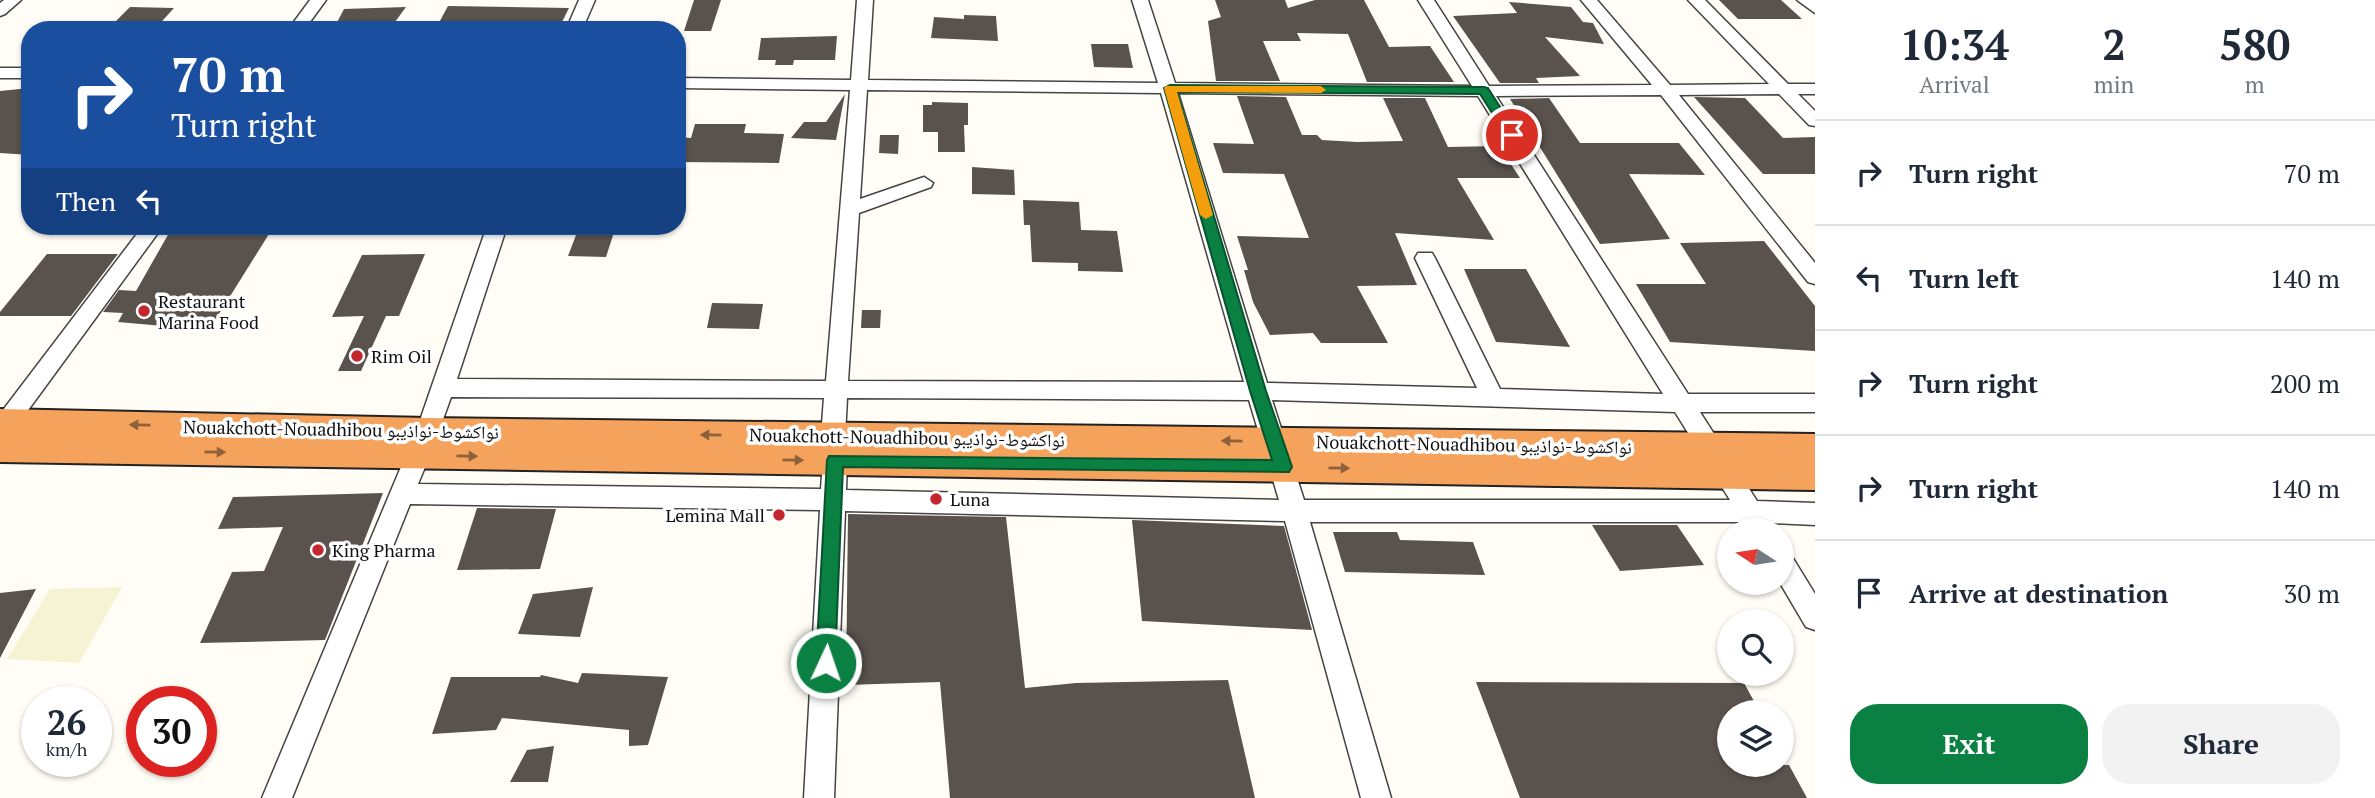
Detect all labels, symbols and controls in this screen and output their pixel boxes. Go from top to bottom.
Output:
text: 10:34 [1900,16,2009,72]
text: 2 [2102,16,2126,72]
text: 580 [2219,16,2290,72]
text: 70 m [171,41,285,106]
icon: right [56,49,147,140]
text: Arrival [1919,69,1990,100]
text: min [2094,69,2134,100]
text: m [2245,69,2265,100]
text: Turn right [171,104,317,146]
pin [1482,105,1542,165]
icon: arrive [1493,116,1531,154]
icon: right [1850,154,1888,192]
text: Turn right [1909,156,2038,190]
text: 70 m [2284,156,2340,190]
icon: left [130,182,168,220]
text: Then [56,184,116,218]
icon: left [1850,259,1888,297]
text: Turn left [1909,261,2019,295]
text: 140 m [2270,261,2340,295]
place label: Restaurant Marina Food [158,289,259,334]
marker: Restaurant Marina Food [136,303,152,319]
place label: Rim Oil [371,344,432,368]
marker: Rim Oil [349,348,365,364]
icon: right [1850,364,1888,402]
text: Turn right [1909,366,2038,400]
text: 200 m [2270,366,2340,400]
street label: Nouakchott-Nouadhibou نواكشوط-نواذيبو [183,414,499,444]
one-way arrow [129,420,151,431]
street label: Nouakchott-Nouadhibou نواكشوط-نواذيبو [749,422,1065,452]
one-way arrow [700,429,722,441]
street label: Nouakchott-Nouadhibou نواكشوط-نواذيبو [1316,429,1632,459]
one-way arrow [1221,435,1243,447]
one-way arrow [204,446,226,458]
one-way arrow [456,450,478,462]
one-way arrow [782,454,804,466]
one-way arrow [1328,462,1350,474]
icon: right [1850,469,1888,507]
text: Turn right [1909,471,2038,505]
text: 140 m [2270,471,2340,505]
place label: Luna [950,487,990,511]
marker: Luna [928,491,944,507]
place label: Lemina Mall [665,503,765,527]
marker: Lemina Mall [771,507,787,523]
north arrow [1717,518,1794,595]
map controls [1717,518,1794,777]
place label: King Pharma [332,538,436,562]
marker: King Pharma [310,542,326,558]
icon: arrive [1850,574,1888,612]
text: Arrive at destination [1909,576,2168,610]
text: 30 m [2284,576,2340,610]
button: search [1717,609,1794,686]
position arrow [789,626,863,700]
speed limit sign: 30 [126,686,217,777]
text: 26 [47,699,86,745]
button: layers [1717,700,1794,777]
button: Exit [1850,704,2088,784]
button: Share [2102,704,2340,784]
text: km/h [46,737,87,761]

